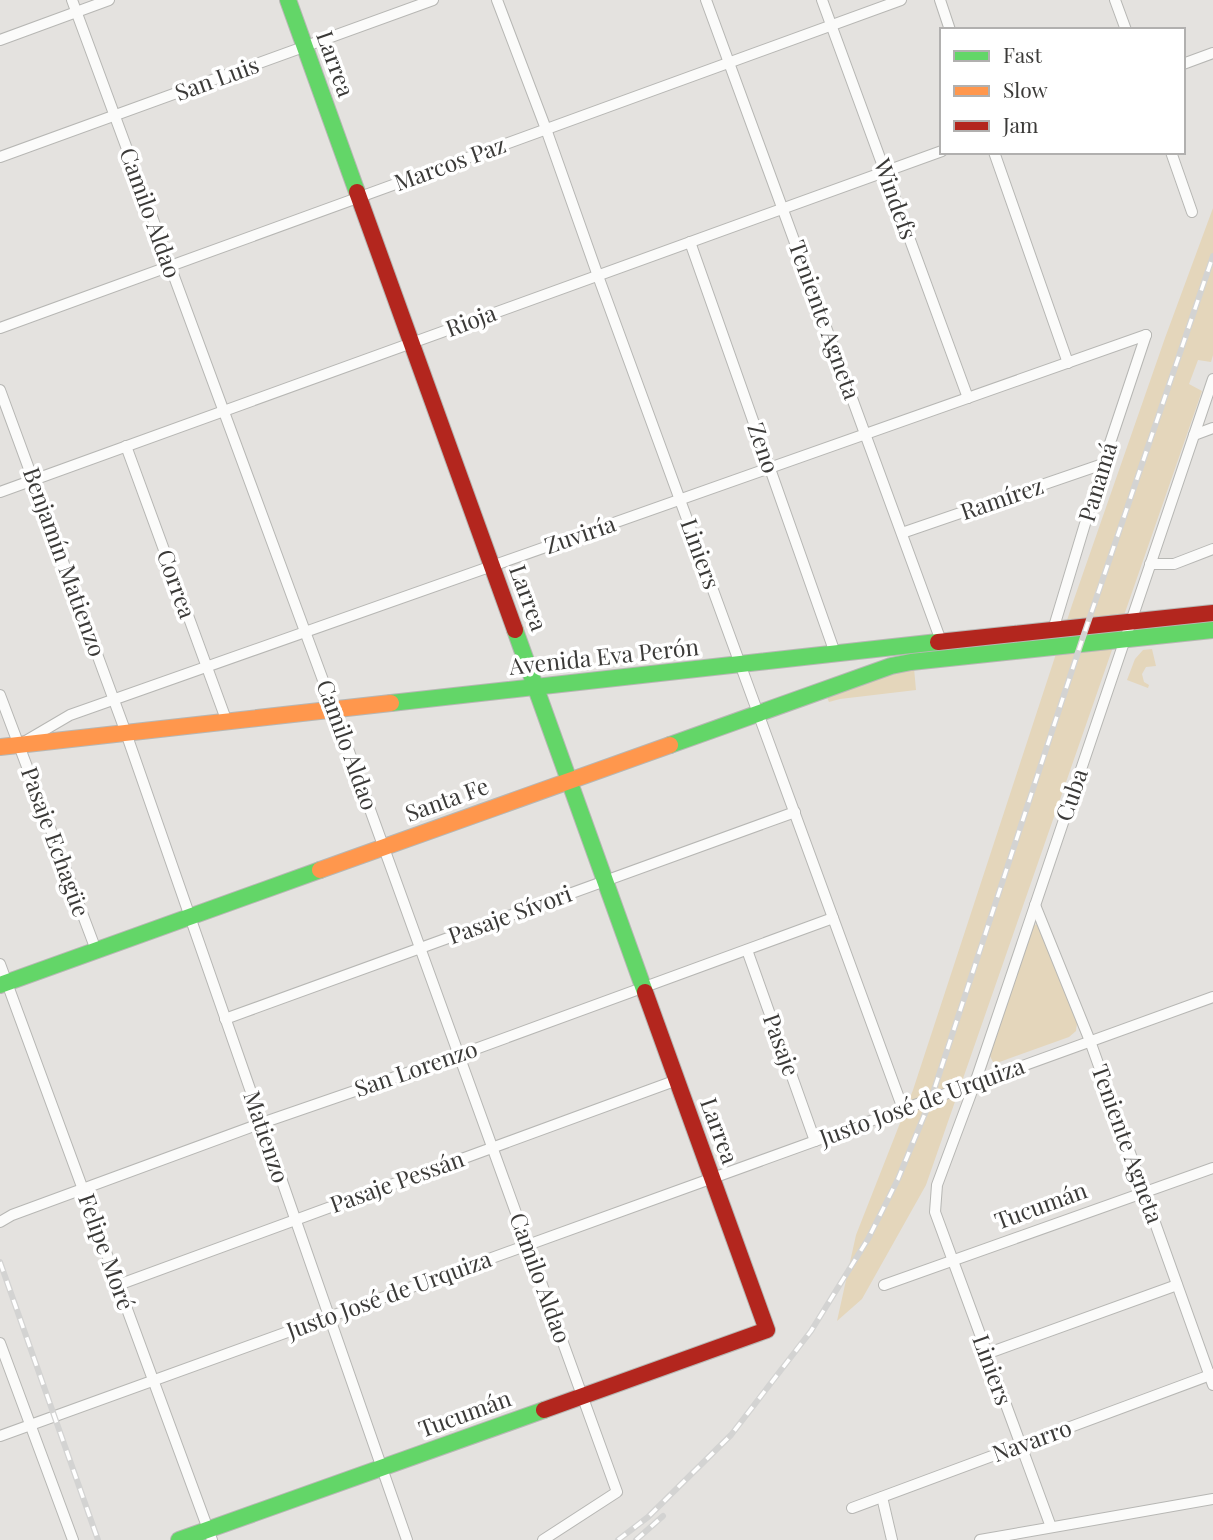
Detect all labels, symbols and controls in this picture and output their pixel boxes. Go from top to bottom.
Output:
street label: Larrea [310,26,363,101]
legend [940,28,1185,154]
text: Fast [1003,40,1042,68]
street label: San Luis [170,48,263,107]
text: Slow [1003,75,1048,103]
text: Jam [1002,110,1039,138]
street label: Marcos Paz [389,128,510,197]
street label: Camilo Aldao [113,143,189,282]
street label: Windefs [867,153,925,243]
street label: Teniente Agneta [782,236,869,404]
street label: Rioja [441,296,501,343]
street label: Zeno [741,418,787,477]
street label: Panamá [1070,437,1124,525]
street label: Benjamín Matienzo [17,463,114,660]
street label: Ramírez [956,469,1047,526]
street label: Zuviría [540,507,620,560]
street label: Liniers [674,514,728,593]
street label: Correa [151,545,204,623]
street label: Larrea [503,560,556,635]
street label: Avenida Eva Perón [506,630,701,681]
street label: Camilo Aldao [310,675,386,814]
street label: Pasaje Echagüe [15,762,98,921]
street label: Cuba [1047,764,1094,825]
street label: Santa Fe [400,769,493,828]
street label: Pasaje Sívori [443,877,576,950]
street label: Pasaje [757,1009,808,1080]
street label: San Lorenzo [350,1032,481,1103]
street label: Justo José de Urquiza [814,1049,1029,1152]
street label: Teniente Agneta [1085,1060,1172,1228]
street label: Matienzo [237,1086,298,1187]
street label: Larrea [694,1093,747,1168]
street label: Pasaje Pessán [325,1142,468,1219]
street label: Tucumán [990,1173,1091,1236]
street label: Felipe Moré [72,1189,143,1314]
street label: Camilo Aldao [503,1208,579,1347]
street label: Justo José de Urquiza [281,1242,496,1345]
street label: Liniers [966,1330,1020,1409]
street label: Tucumán [414,1381,515,1444]
street label: Navarro [988,1411,1075,1468]

